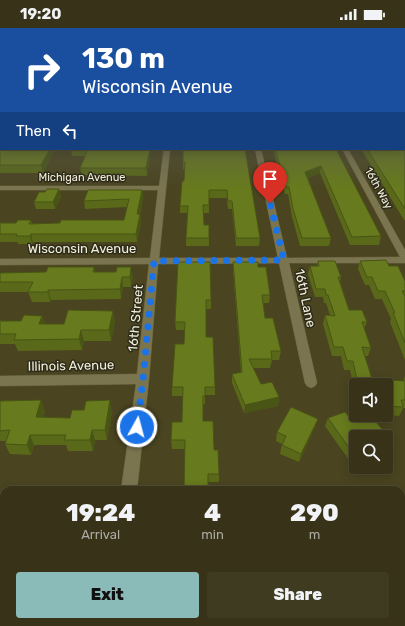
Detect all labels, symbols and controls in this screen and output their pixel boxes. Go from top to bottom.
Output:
text: 19:20 [20,5,61,23]
text: 130 m [82,42,165,75]
icon: right [16,44,68,96]
text: Wisconsin Avenue [82,76,233,98]
icon: left [59,120,81,142]
text: Then [16,122,51,140]
pin [253,162,287,203]
street label: 16th Way [362,165,395,211]
icon: arrive [259,168,281,190]
street label: Michigan Avenue [38,171,126,184]
street label: Wisconsin Avenue [28,241,136,256]
street label: 16th Lane [292,268,319,329]
street label: 16th Street [125,284,146,352]
street label: Illinois Avenue [28,357,114,374]
map controls [349,378,393,474]
button: sound [349,378,393,422]
position arrow [116,406,158,448]
button: search [349,430,393,474]
text: 19:24 [66,499,135,527]
text: 4 [204,499,221,527]
text: 290 [290,499,339,527]
text: Arrival [81,527,120,542]
text: min [201,527,224,542]
text: m [309,527,320,542]
button: Exit [16,572,199,618]
button: Share [207,572,389,618]

